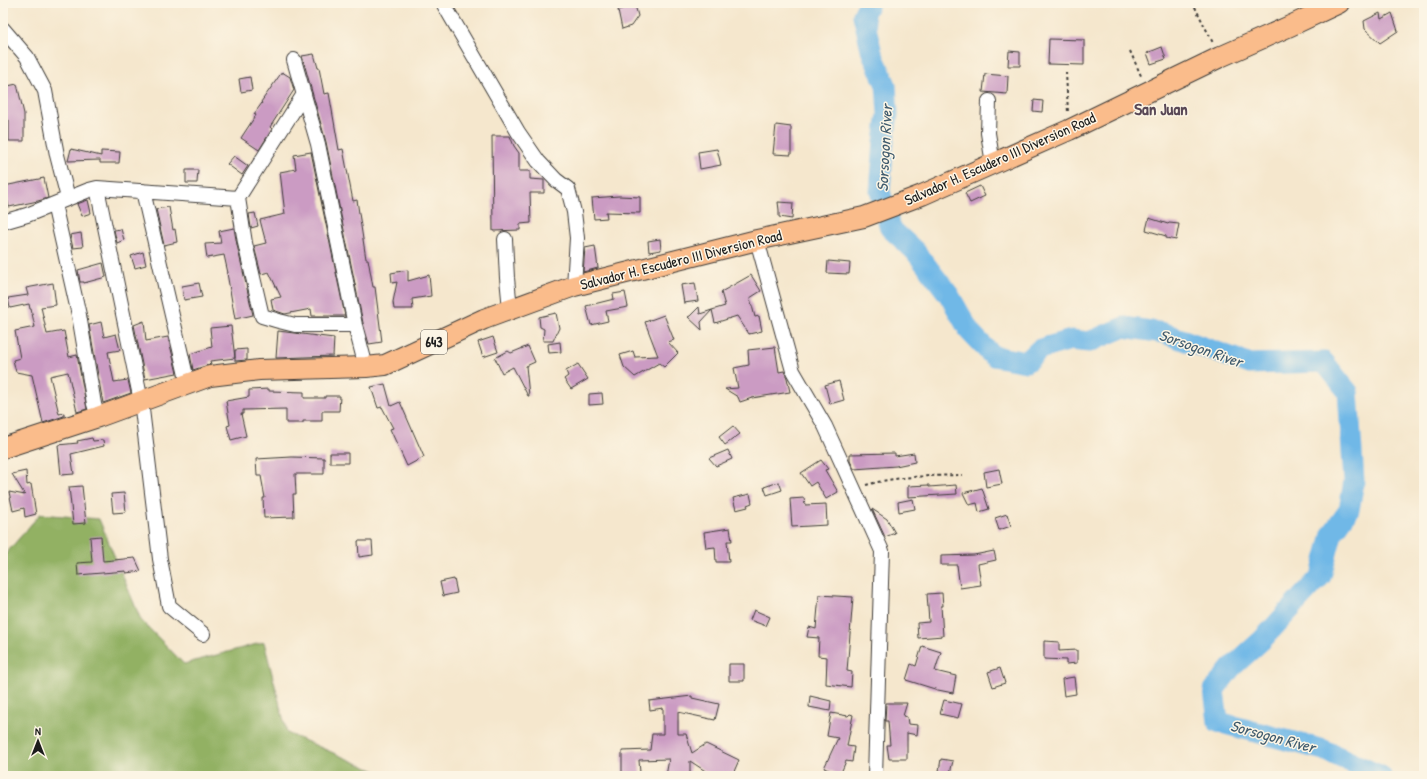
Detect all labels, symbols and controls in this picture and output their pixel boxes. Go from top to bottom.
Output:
district label: San Juan [1134,97,1188,120]
water label: Sorsogon River [871,102,897,192]
street label: Salvador H. Escudero III Diversion Road [901,107,1099,210]
street label: Salvador H. Escudero III Diversion Road [578,224,784,295]
water label: Sorsogon River [1156,323,1247,373]
road number: 643 [421,330,447,354]
water label: Sorsogon River [1228,714,1320,758]
north arrow [18,721,58,761]
text: N [35,724,41,738]

